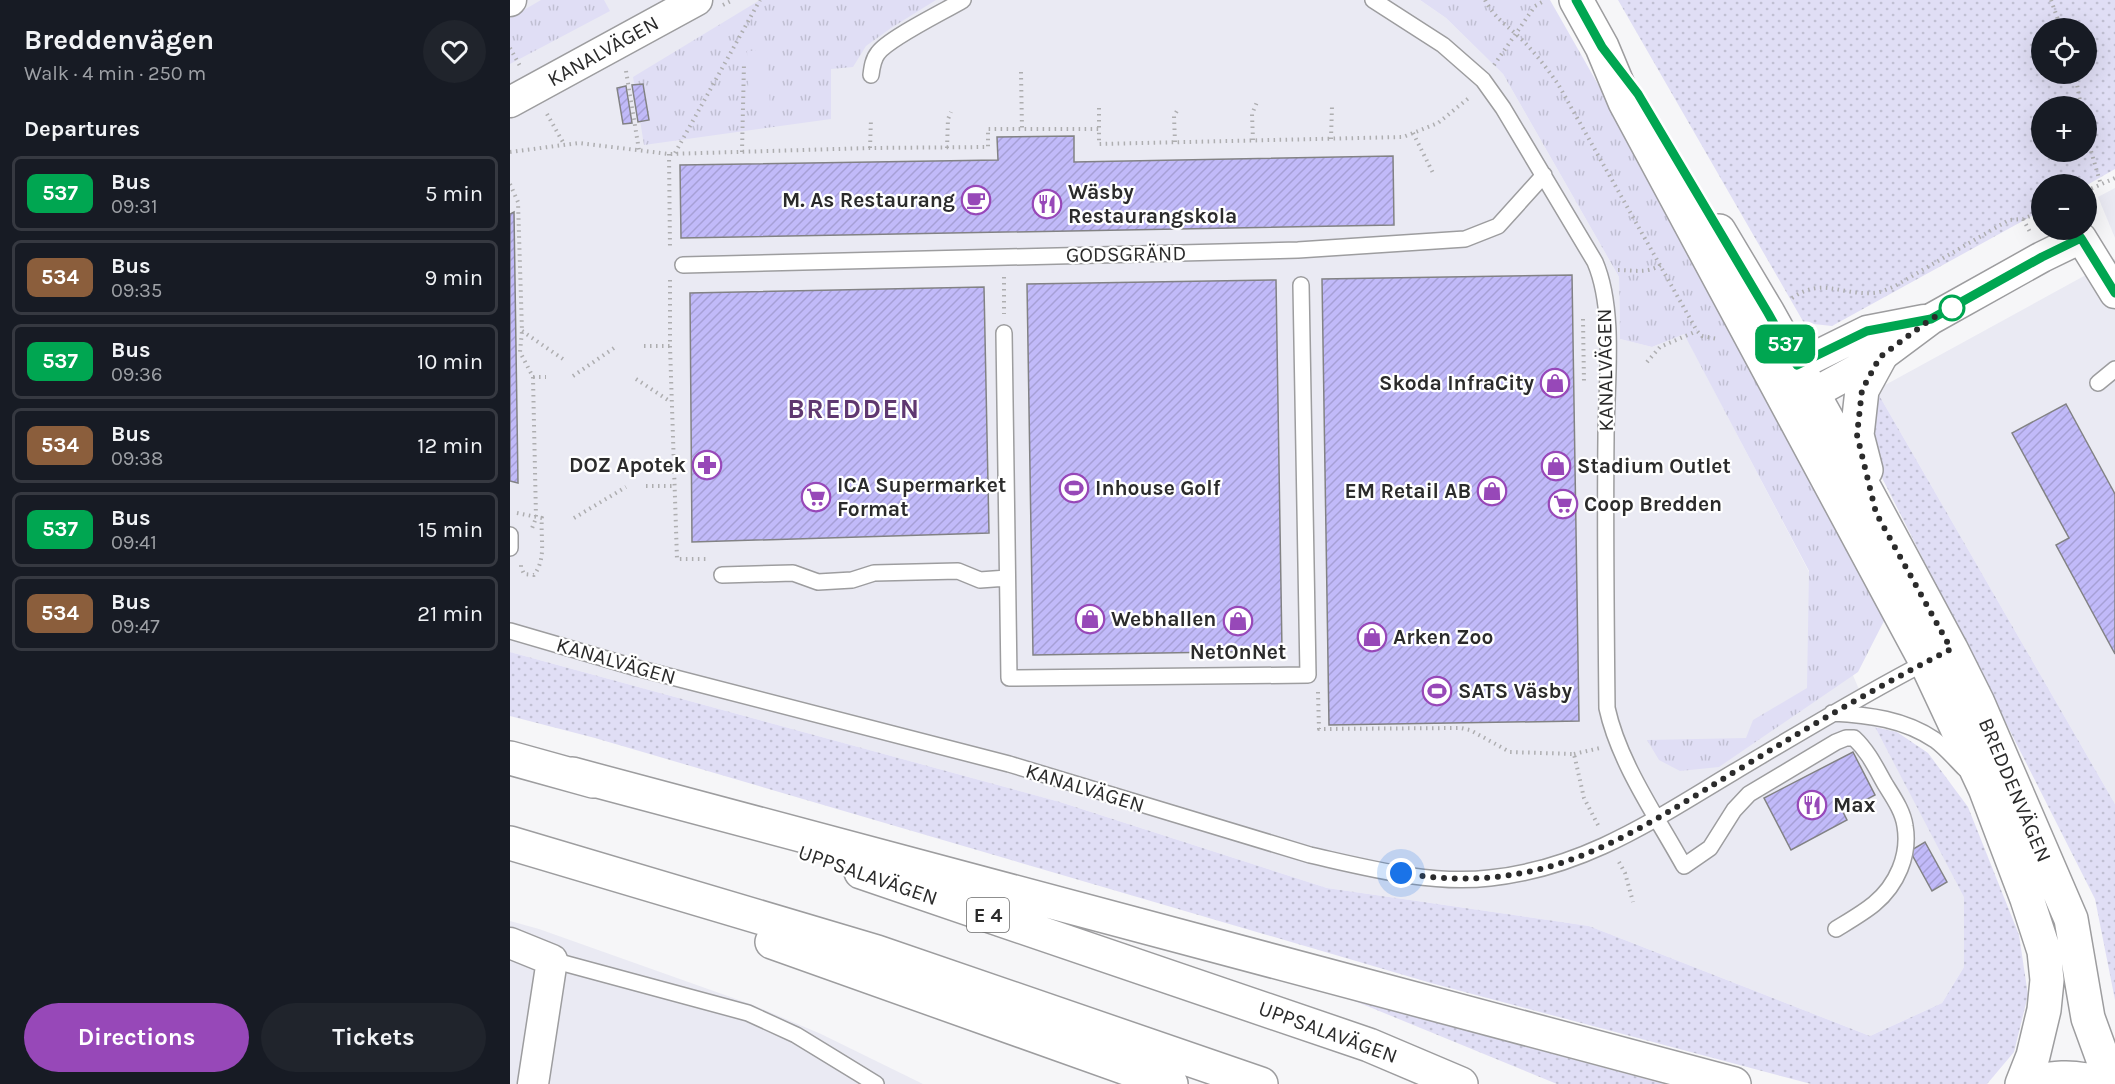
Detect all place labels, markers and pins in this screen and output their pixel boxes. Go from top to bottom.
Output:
place label: Wäsby Restaurangskola [1068,180,1237,228]
cafe icon: M. As Restaurang [960,184,992,216]
place label: M. As Restaurang [782,188,955,212]
restaurant icon: Wäsby Restaurangskola [1031,188,1063,220]
unlabelled marker [1939,295,1965,321]
shop icon: Skoda InfraCity [1539,367,1571,399]
place label: Skoda InfraCity [1379,371,1534,395]
pharmacy icon: DOZ Apotek [691,449,723,481]
shop icon: Stadium Outlet [1540,450,1572,482]
place label: DOZ Apotek [569,453,687,477]
place label: Stadium Outlet [1577,454,1731,478]
sports icon: Inhouse Golf [1058,472,1090,504]
place label: ICA Supermarket Format [837,473,1006,521]
shop icon: EM Retail AB [1476,475,1508,507]
place label: Inhouse Golf [1095,476,1221,500]
place label: EM Retail AB [1344,479,1471,503]
supermarket icon: ICA Supermarket Format [800,481,832,513]
supermarket icon: Coop Bredden [1547,488,1579,520]
place label: Coop Bredden [1584,492,1722,516]
shop icon: Webhallen [1074,603,1106,635]
shop icon: NetOnNet [1222,605,1254,637]
place label: Webhallen [1111,607,1216,631]
shop icon: Arken Zoo [1356,621,1388,653]
place label: Arken Zoo [1393,625,1493,649]
place label: NetOnNet [1190,640,1286,664]
sports icon: SATS Väsby [1421,675,1453,707]
place label: SATS Väsby [1458,679,1573,703]
restaurant icon: Max [1796,789,1828,821]
place label: Max [1833,793,1876,817]

